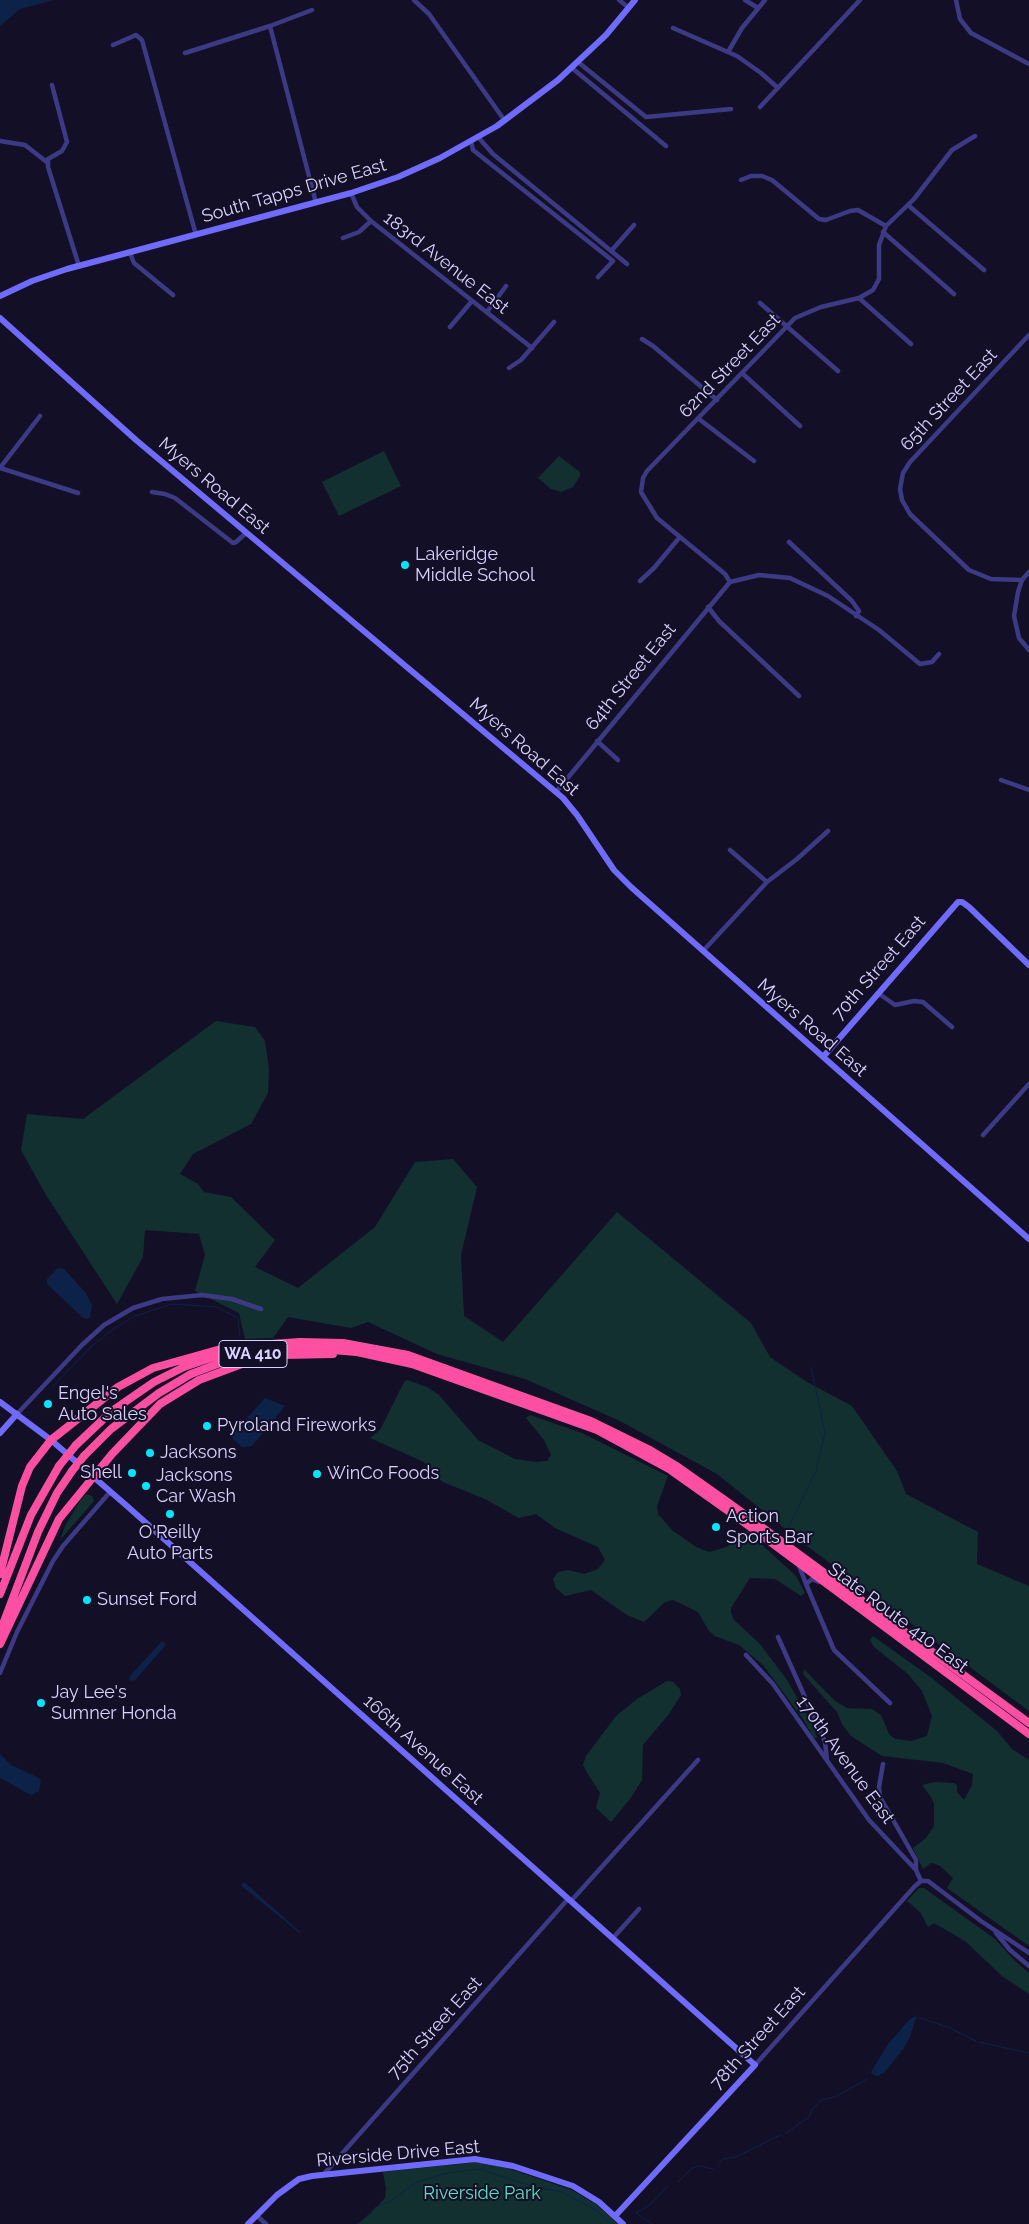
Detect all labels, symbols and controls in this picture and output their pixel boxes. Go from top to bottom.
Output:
street label: South Tapps Drive East [199,154,389,228]
street label: 183rd Avenue East [379,207,513,319]
street label: 62nd Street East [675,309,785,423]
street label: 65th Street East [896,344,1002,456]
street label: Myers Road East [154,433,274,539]
place label: Lakeridge Middle School [415,544,535,586]
marker: Lakeridge Middle School [399,559,411,571]
street label: 64th Street East [581,619,681,735]
street label: Myers Road East [465,693,583,801]
street label: 70th Street East [828,911,930,1025]
street label: Myers Road East [753,974,871,1082]
road number: WA 410 [219,1340,287,1368]
place label: Engel's Auto Sales [58,1383,147,1426]
marker: Engel's Auto Sales [42,1398,54,1410]
place label: Pyroland Fireworks [217,1415,376,1437]
marker: Pyroland Fireworks [201,1420,213,1432]
place label: Jacksons [160,1442,236,1464]
marker: Jacksons [144,1447,156,1459]
place label: Shell [80,1462,122,1484]
place label: WinCo Foods [327,1463,439,1485]
place label: Jacksons Car Wash [156,1465,236,1508]
marker: Shell [126,1467,138,1479]
marker: WinCo Foods [311,1468,323,1480]
marker: Jacksons Car Wash [140,1480,152,1492]
place label: Action Sports Bar [726,1506,812,1548]
marker: O'Reilly Auto Parts [164,1508,176,1520]
marker: Action Sports Bar [710,1521,722,1533]
place label: O'Reilly Auto Parts [127,1522,213,1565]
street label: State Route 410 East [824,1558,972,1678]
place label: Sunset Ford [97,1589,197,1611]
marker: Sunset Ford [81,1594,93,1606]
place label: Jay Lee's Sumner Honda [51,1682,176,1725]
street label: 166th Avenue East [359,1691,487,1809]
street label: 170th Avenue East [791,1692,899,1828]
marker: Jay Lee's Sumner Honda [35,1697,47,1709]
street label: 75th Street East [383,1972,487,2084]
street label: 78th Street East [706,1982,810,2094]
street label: Riverside Drive East [316,2136,480,2172]
park label: Riverside Park [423,2183,541,2205]

